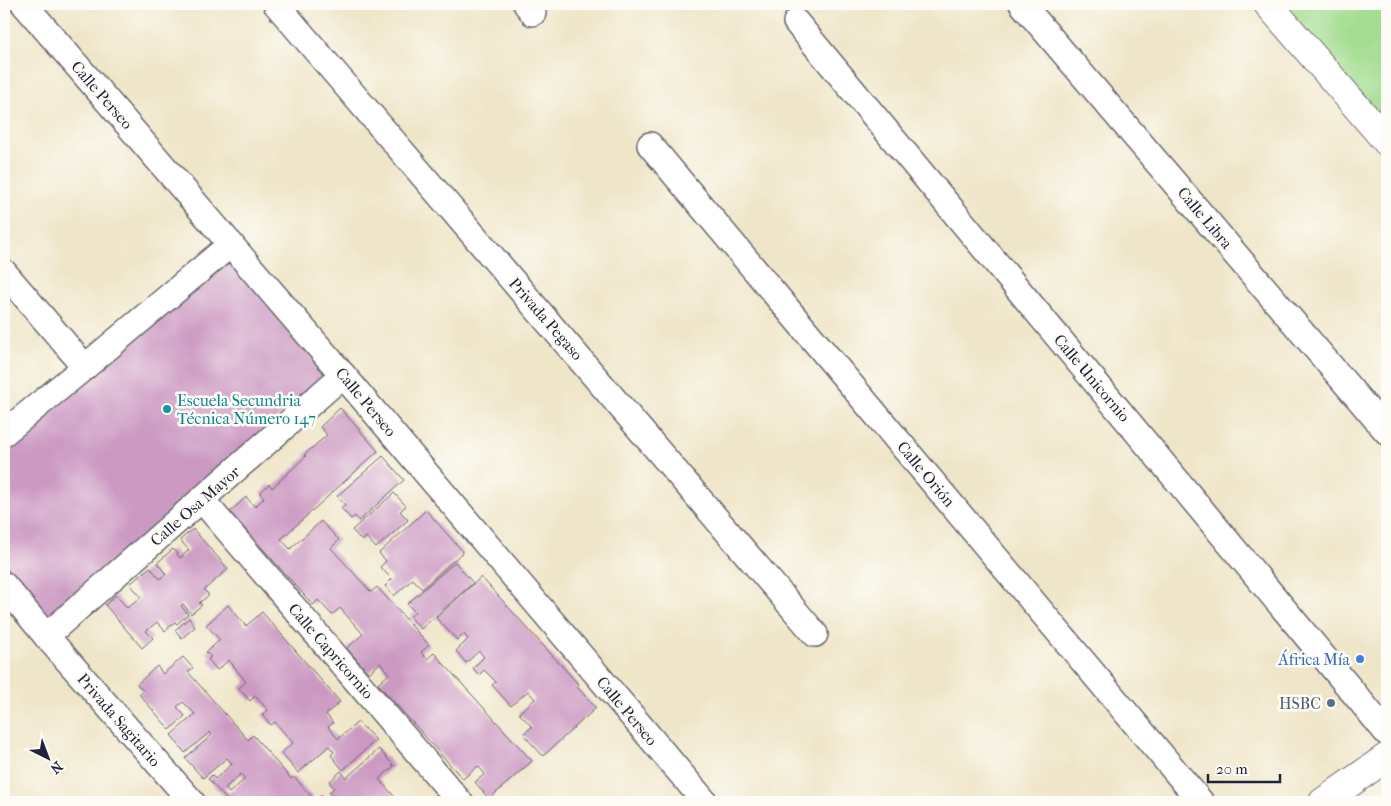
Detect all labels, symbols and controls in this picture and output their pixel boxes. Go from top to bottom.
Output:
street label: Calle Perseo [67,57,137,133]
street label: Calle Libra [1174,183,1237,253]
street label: Privada Pegaso [505,274,587,364]
street label: Calle Unicornio [1050,330,1134,426]
street label: Calle Perseo [332,364,400,440]
place label: Escuela Secundria Técnica Número 147 [177,391,316,428]
marker: Escuela Secundria Técnica Número 147 [161,403,173,415]
street label: Calle Orión [893,437,959,511]
street label: Calle Osa Mayor [146,462,244,550]
street label: Calle Capricornio [284,599,378,703]
place label: África Mía [1277,649,1351,669]
marker: África Mía [1354,653,1366,665]
street label: Privada Sagitario [73,670,165,770]
street label: Calle Perseo [593,673,661,749]
place label: HSBC [1279,694,1321,713]
marker: HSBC [1325,697,1337,709]
north arrow [22,734,72,784]
scale bar [1208,751,1281,783]
text: N [46,757,66,777]
text: 20 m [1216,760,1248,778]

